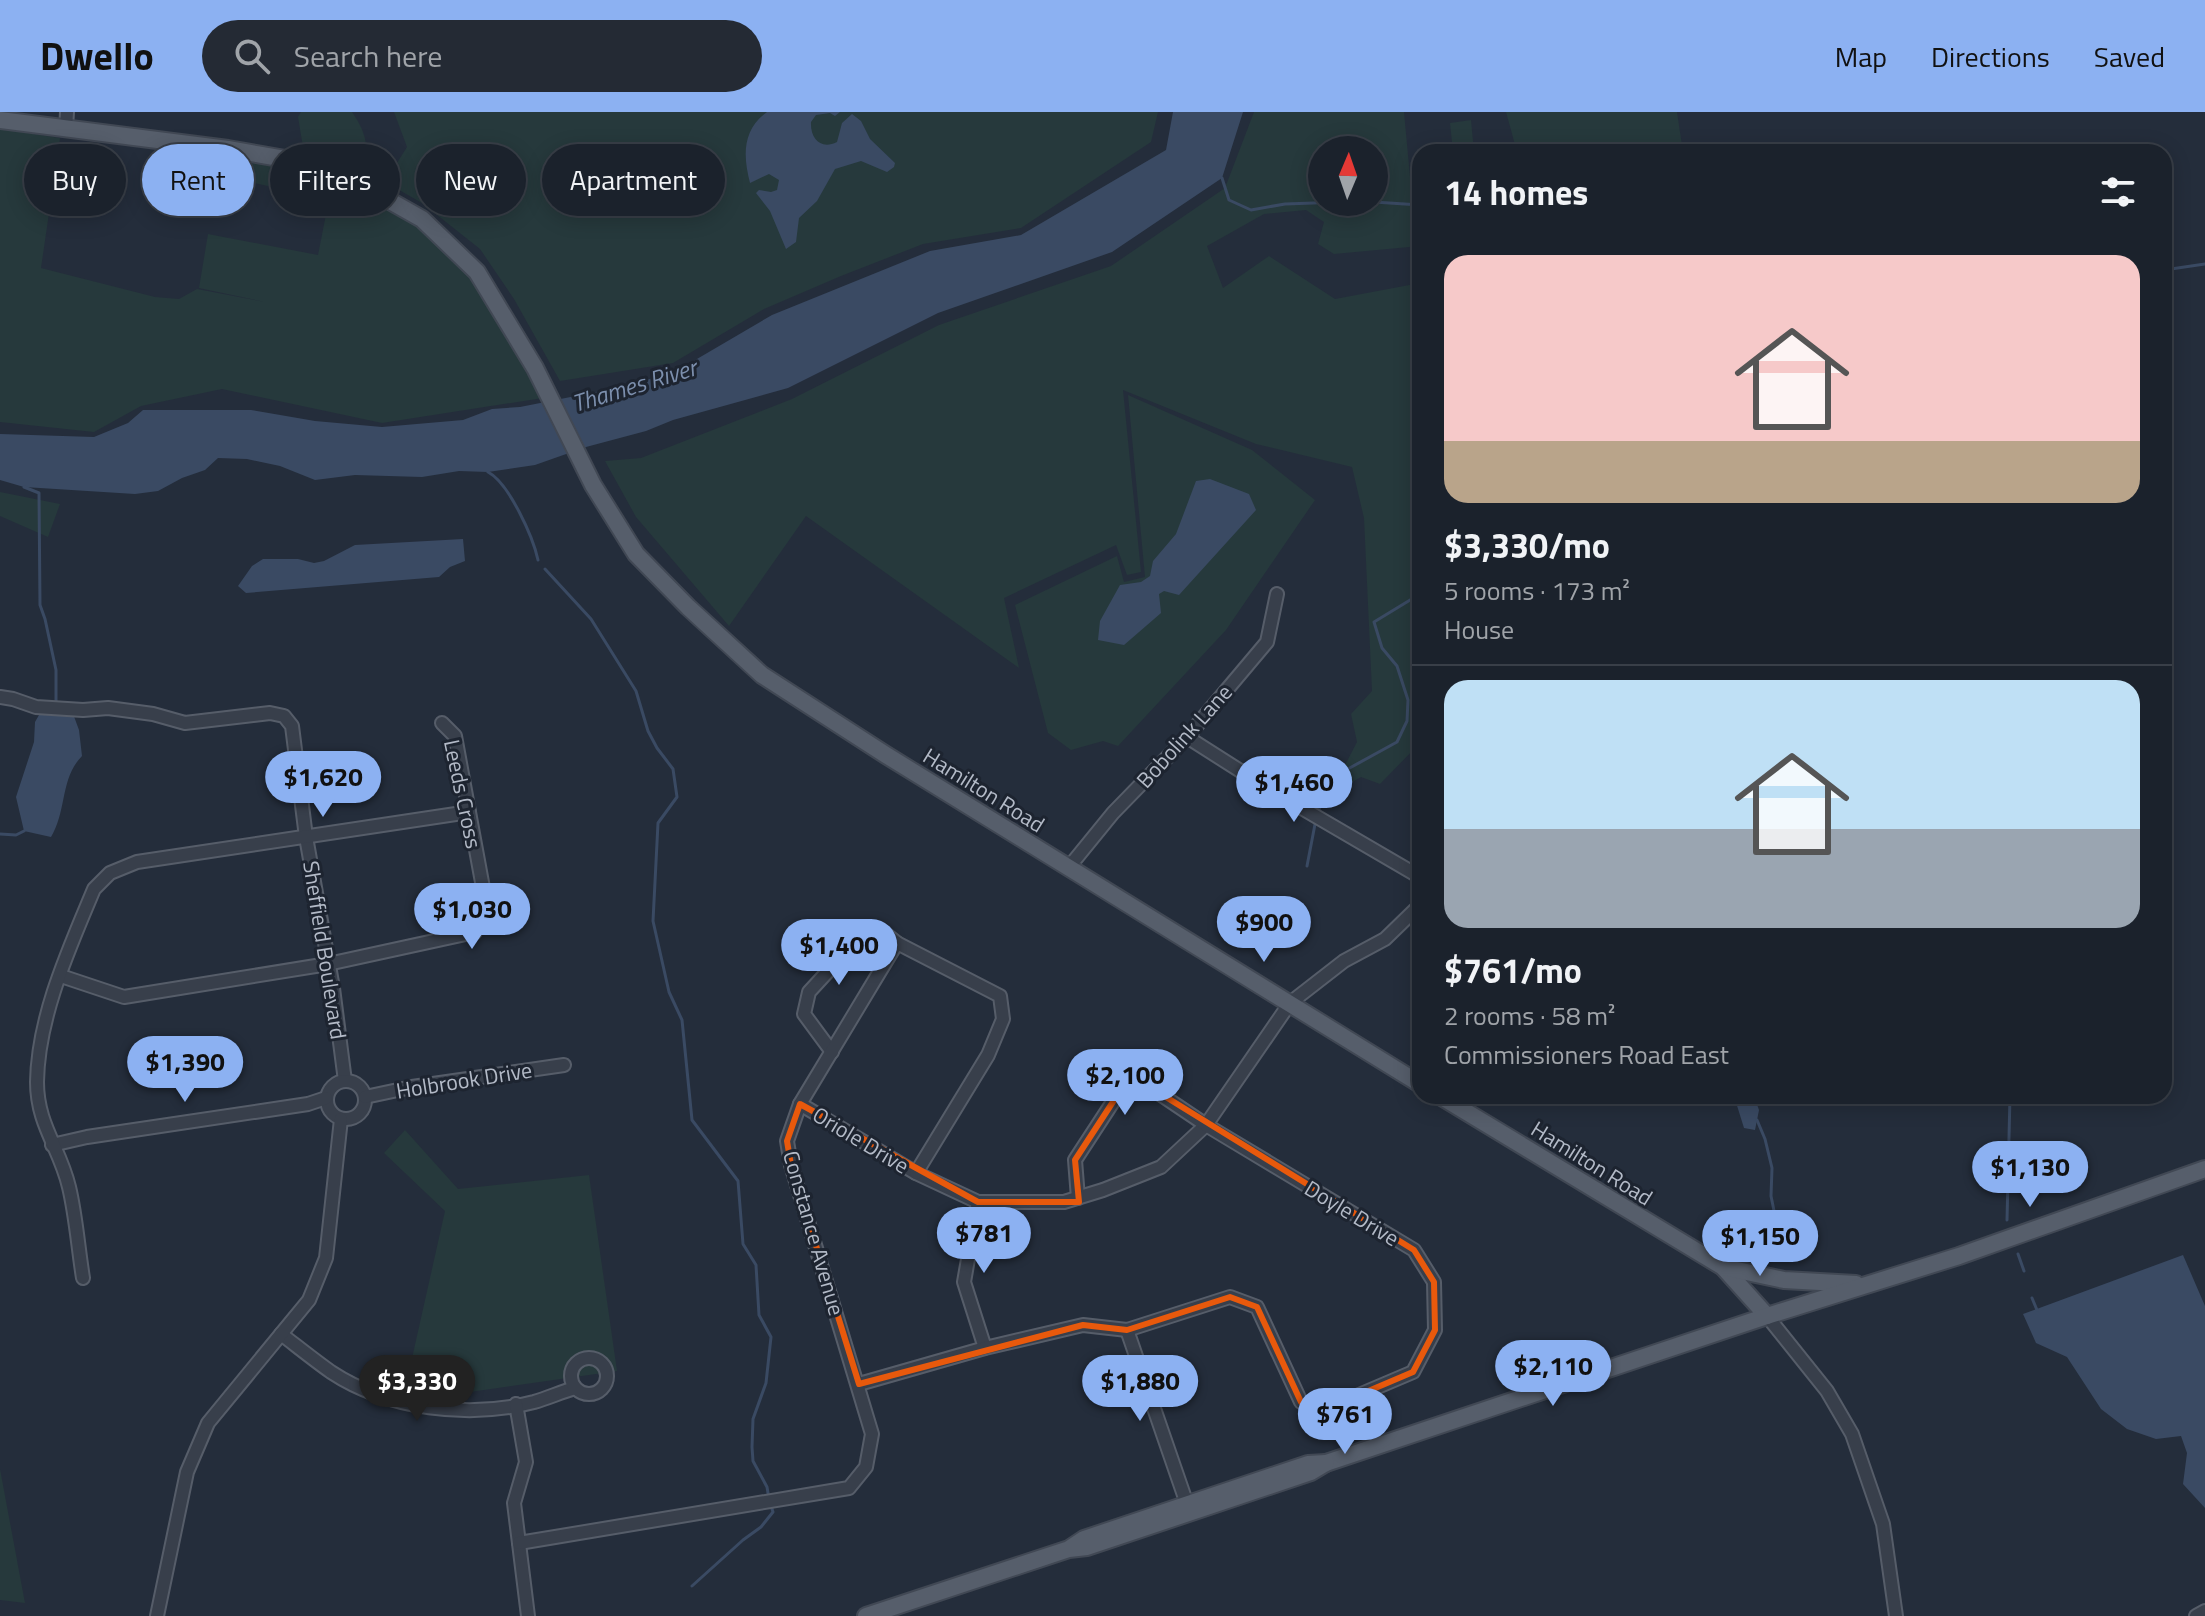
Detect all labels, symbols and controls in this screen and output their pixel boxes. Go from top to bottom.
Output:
search box [202,20,762,92]
text: Dwello [40,27,154,85]
text: Search here [294,33,443,79]
icon: search [230,34,274,78]
text: Map [1835,35,1887,78]
text: Directions [1931,35,2050,78]
text: Saved [2094,35,2165,78]
north arrow [1308,136,1388,216]
map controls [1308,136,1388,216]
chip: Buy [24,144,126,216]
chip: Rent [142,144,254,216]
chip: Filters [270,144,400,216]
chip: New [416,144,526,216]
chip: Apartment [542,144,725,216]
text: 14 homes [1444,166,1588,218]
icon: filters [2096,170,2140,214]
icon: home [1720,307,1864,451]
water label: Thames River [567,348,704,421]
text: $3,330/mo [1444,519,1610,571]
text: 5 rooms · 173 m² [1444,571,1630,610]
text: House [1444,610,1514,649]
street label: Bobolink Lane [1128,676,1240,796]
icon: home [1720,732,1864,876]
street label: Leeds Cross [435,736,491,852]
street label: Hamilton Road [917,739,1051,841]
pin: $1,620 [258,751,388,819]
pin: $1,460 [1229,756,1359,824]
text: $1,620 [283,757,363,796]
text: $1,460 [1254,762,1334,801]
street label: Sheffield Boulevard [294,858,356,1042]
pin: $1,030 [407,883,537,951]
text: $1,030 [432,889,512,928]
pin: $900 [1217,896,1311,964]
text: $900 [1235,902,1293,941]
pin: $1,400 [774,919,904,987]
text: $1,400 [799,925,879,964]
text: $761/mo [1444,944,1582,996]
text: 2 rooms · 58 m² [1444,996,1615,1035]
text: Commissioners Road East [1444,1035,1729,1074]
pin: $1,390 [120,1036,250,1104]
text: $1,390 [145,1042,225,1081]
pin: $2,100 [1060,1049,1190,1117]
street label: Holbrook Drive [394,1052,534,1108]
text: $2,100 [1085,1055,1165,1094]
street label: Oriole Drive [806,1098,916,1182]
street label: Hamilton Road [1525,1112,1659,1214]
pin: $1,130 [1965,1141,2095,1209]
street label: Constance Avenue [774,1147,854,1319]
text: $1,130 [1990,1147,2070,1186]
street label: Doyle Drive [1298,1171,1406,1255]
pin: $781 [937,1207,1031,1275]
pin: $1,150 [1695,1210,1825,1278]
text: $781 [955,1213,1013,1252]
text: $1,150 [1720,1216,1800,1255]
pin: $2,110 [1488,1340,1618,1408]
text: $2,110 [1513,1346,1593,1385]
pin: $3,330 [352,1355,482,1423]
pin: $1,880 [1075,1355,1205,1423]
text: $3,330 [377,1361,457,1400]
text: $1,880 [1100,1361,1180,1400]
pin: $761 [1298,1388,1392,1456]
text: $761 [1316,1394,1374,1433]

